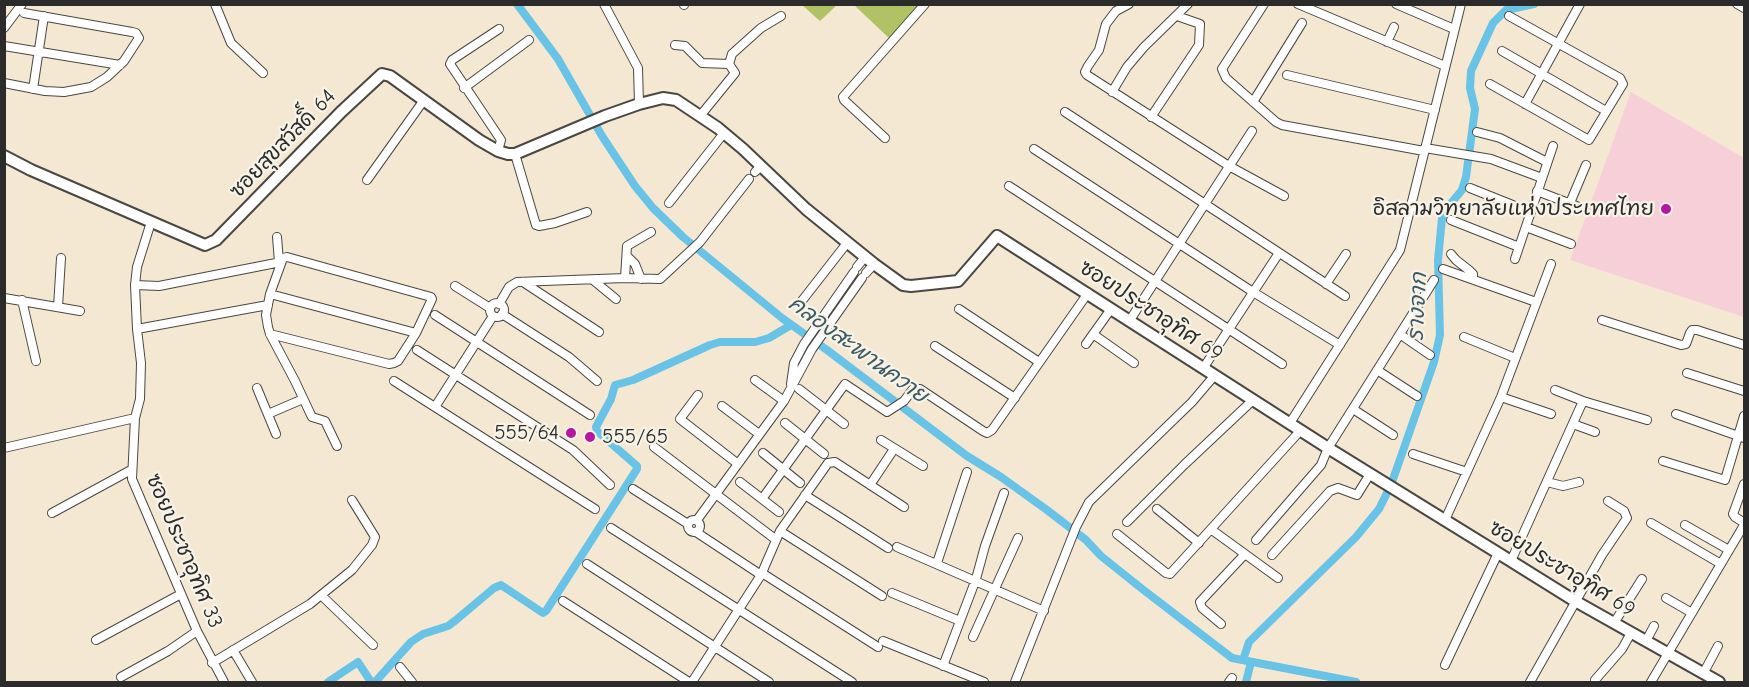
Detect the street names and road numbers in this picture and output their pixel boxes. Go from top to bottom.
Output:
street label: ซอยสุขสวัสดิ์ 64 [225,84,341,204]
street label: ซอยประชาอุทิศ 69 [1074,255,1228,367]
street label: ซอยประชาอุทิศ 33 [140,470,228,632]
street label: ซอยประชาอุทิศ 69 [1484,515,1640,623]

